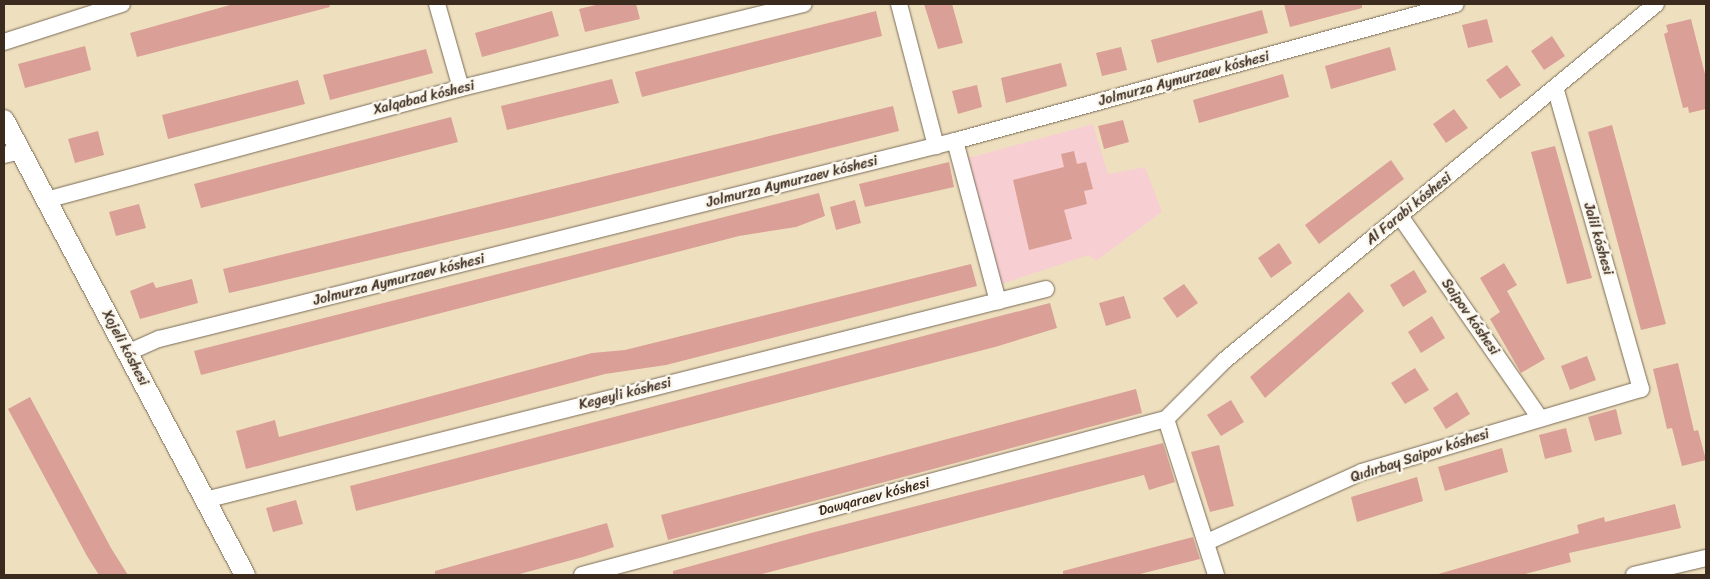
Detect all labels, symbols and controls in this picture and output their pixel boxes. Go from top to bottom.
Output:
street label: Jolmurza Aymurzaev kóshesi [1097,48,1271,110]
street label: Xalqabad kóshesi [371,77,477,119]
street label: Jolmurza Aymurzaev kóshesi [705,153,879,211]
street label: Al Farabi kóshesi [1363,169,1455,249]
street label: Jalil kóshesi [1580,201,1616,277]
street label: Jolmurza Aymurzaev kóshesi [312,251,486,309]
street label: Saipov kóshesi [1437,275,1503,359]
street label: Xojeli kóshesi [98,307,152,389]
street label: Kegeyli kóshesi [577,374,673,414]
street label: Qıdırbay Saipov kóshesi [1348,426,1492,486]
street label: Dawqaraev kóshesi [816,474,932,520]

